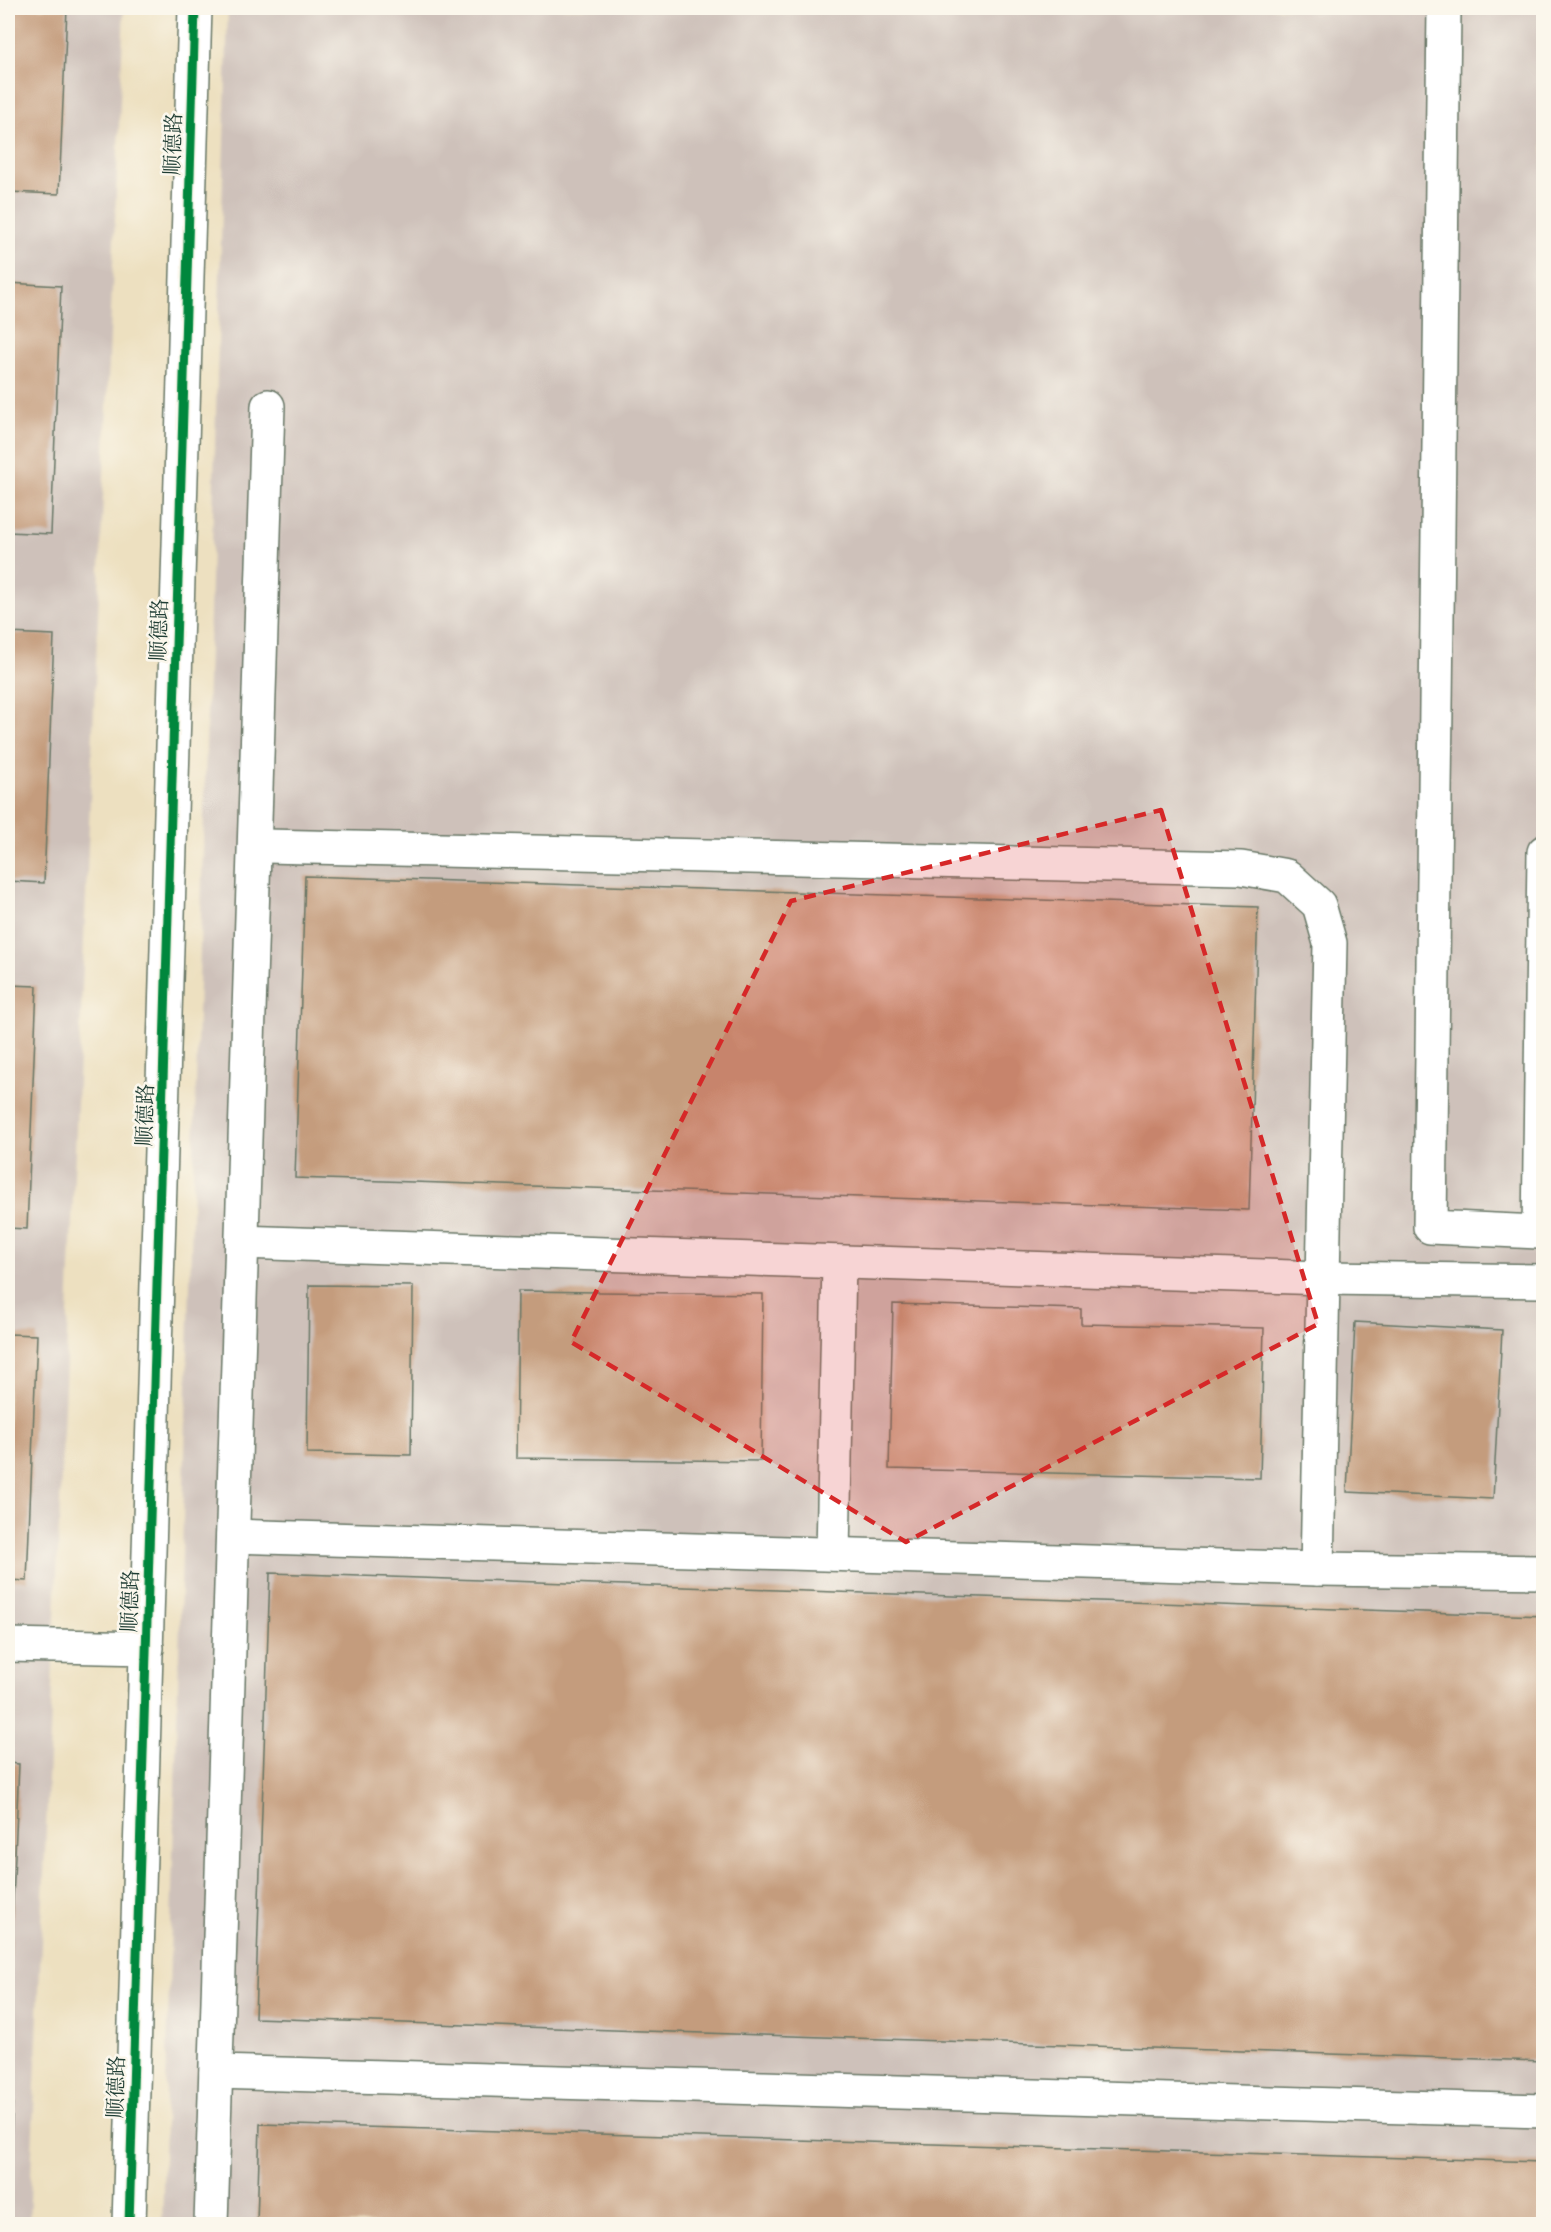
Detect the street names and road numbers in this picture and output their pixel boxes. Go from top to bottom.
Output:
street label: 顺德路 [159,112,187,176]
street label: 顺德路 [145,598,173,662]
street label: 顺德路 [131,1083,159,1147]
street label: 顺德路 [116,1569,144,1633]
street label: 顺德路 [102,2055,130,2119]

